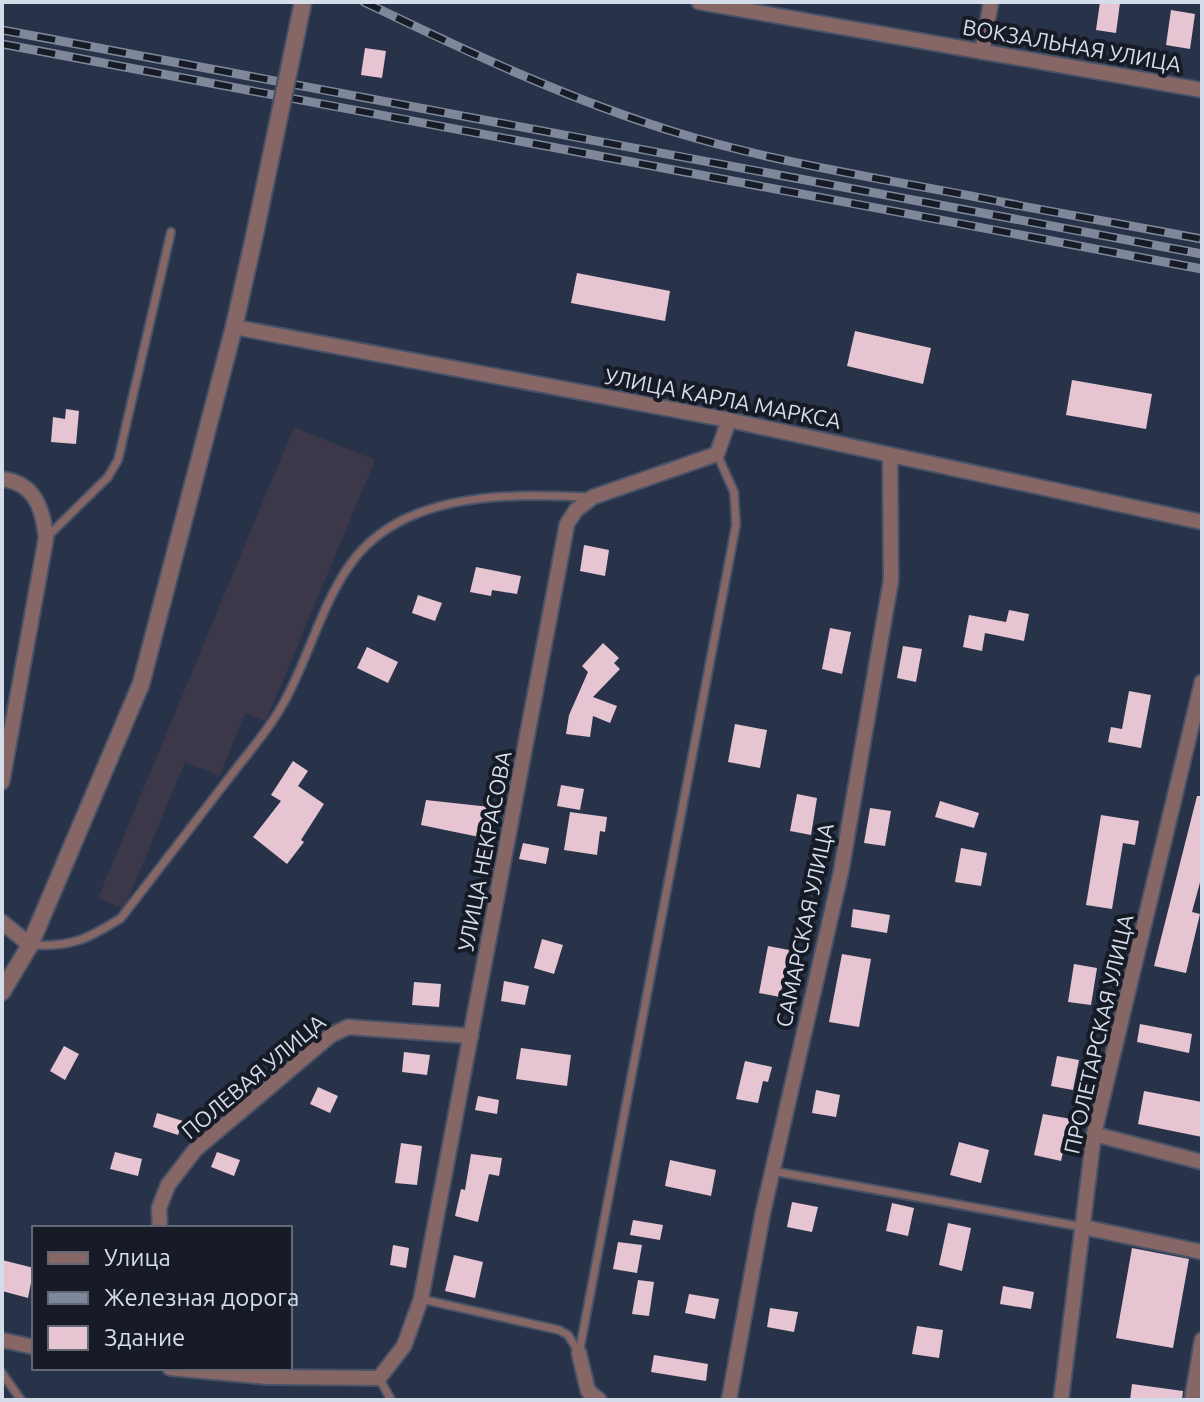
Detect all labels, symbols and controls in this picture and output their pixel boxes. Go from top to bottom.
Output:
street label: ВОКЗАЛЬНАЯ УЛИЦА [961,13,1184,77]
street label: УЛИЦА КАРЛА МАРКСА [603,363,844,433]
street label: УЛИЦА НЕКРАСОВА [452,748,516,953]
street label: САМАРСКАЯ УЛИЦА [770,820,838,1029]
street label: ПРОЛЕТАРСКАЯ УЛИЦА [1058,911,1138,1156]
street label: ПОЛЕВАЯ УЛИЦА [176,1008,330,1143]
legend [32,1226,292,1370]
text: Улица [104,1244,171,1271]
text: Железная дорога [104,1284,299,1311]
text: Здание [104,1324,185,1351]

